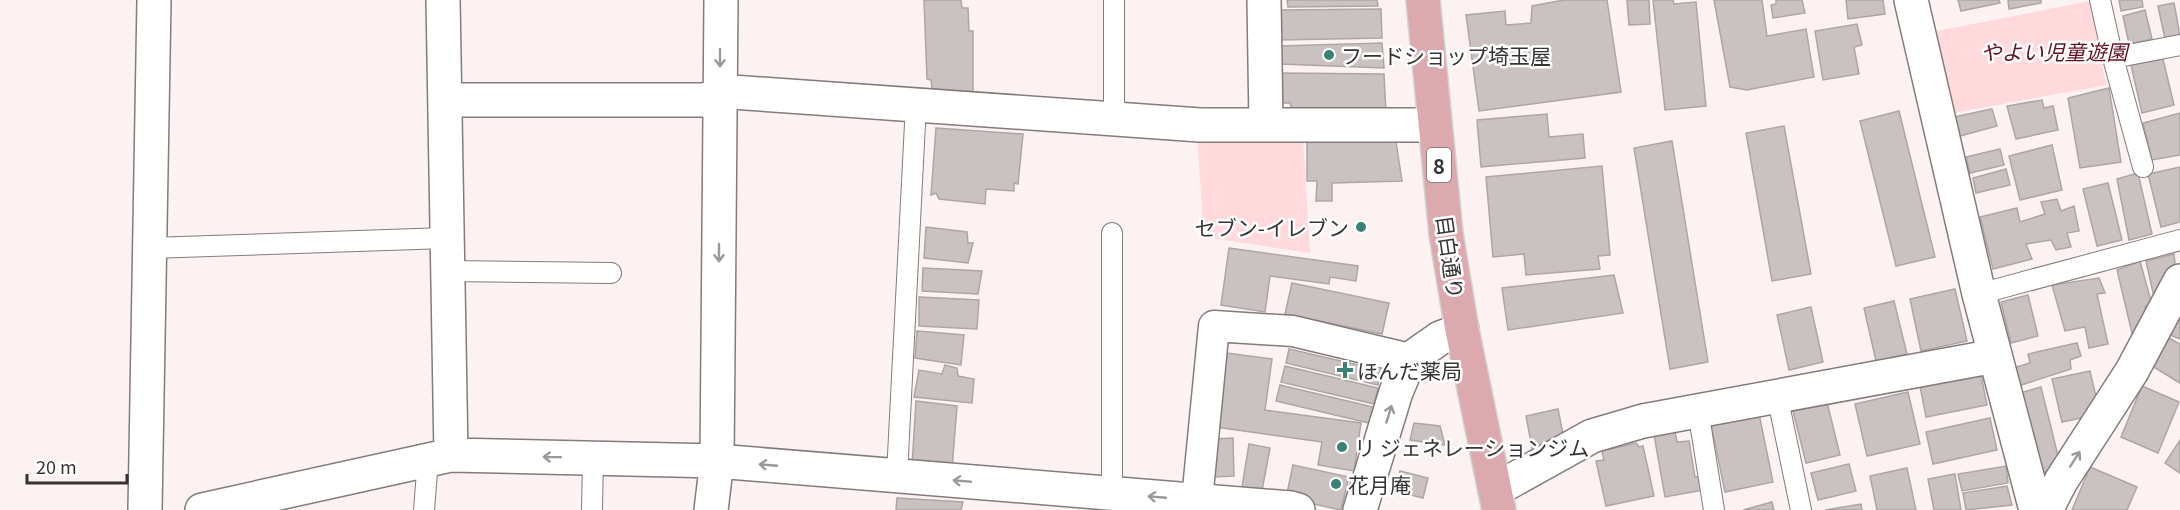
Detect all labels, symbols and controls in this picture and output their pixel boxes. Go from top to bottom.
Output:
park label: やよい児童遊園 [1981,36,2130,66]
place label: フードショップ埼玉屋 [1341,40,1551,70]
one-way arrow [714,48,726,68]
marker: フードショップ埼玉屋 [1322,48,1336,62]
road number: 8 [1427,148,1451,182]
place label: セブン-イレブン [1195,212,1349,242]
street label: 目白通り [1430,213,1472,301]
marker: セブン-イレブン [1354,220,1368,234]
one-way arrow [713,243,725,263]
place label: ほんだ薬局 [1357,355,1462,385]
marker: ほんだ薬局 [1338,363,1352,377]
one-way arrow [1384,405,1395,424]
place label: リ ジェネレーションジム [1354,432,1589,462]
marker: リ ジェネレーションジム [1335,440,1349,454]
scale bar [27,447,128,485]
one-way arrow [543,451,563,463]
one-way arrow [2069,452,2081,468]
text: 20 m [36,453,77,479]
one-way arrow [759,459,779,470]
place label: 花月庵 [1348,469,1411,499]
one-way arrow [953,475,973,486]
marker: 花月庵 [1329,477,1343,491]
one-way arrow [1147,491,1167,502]

